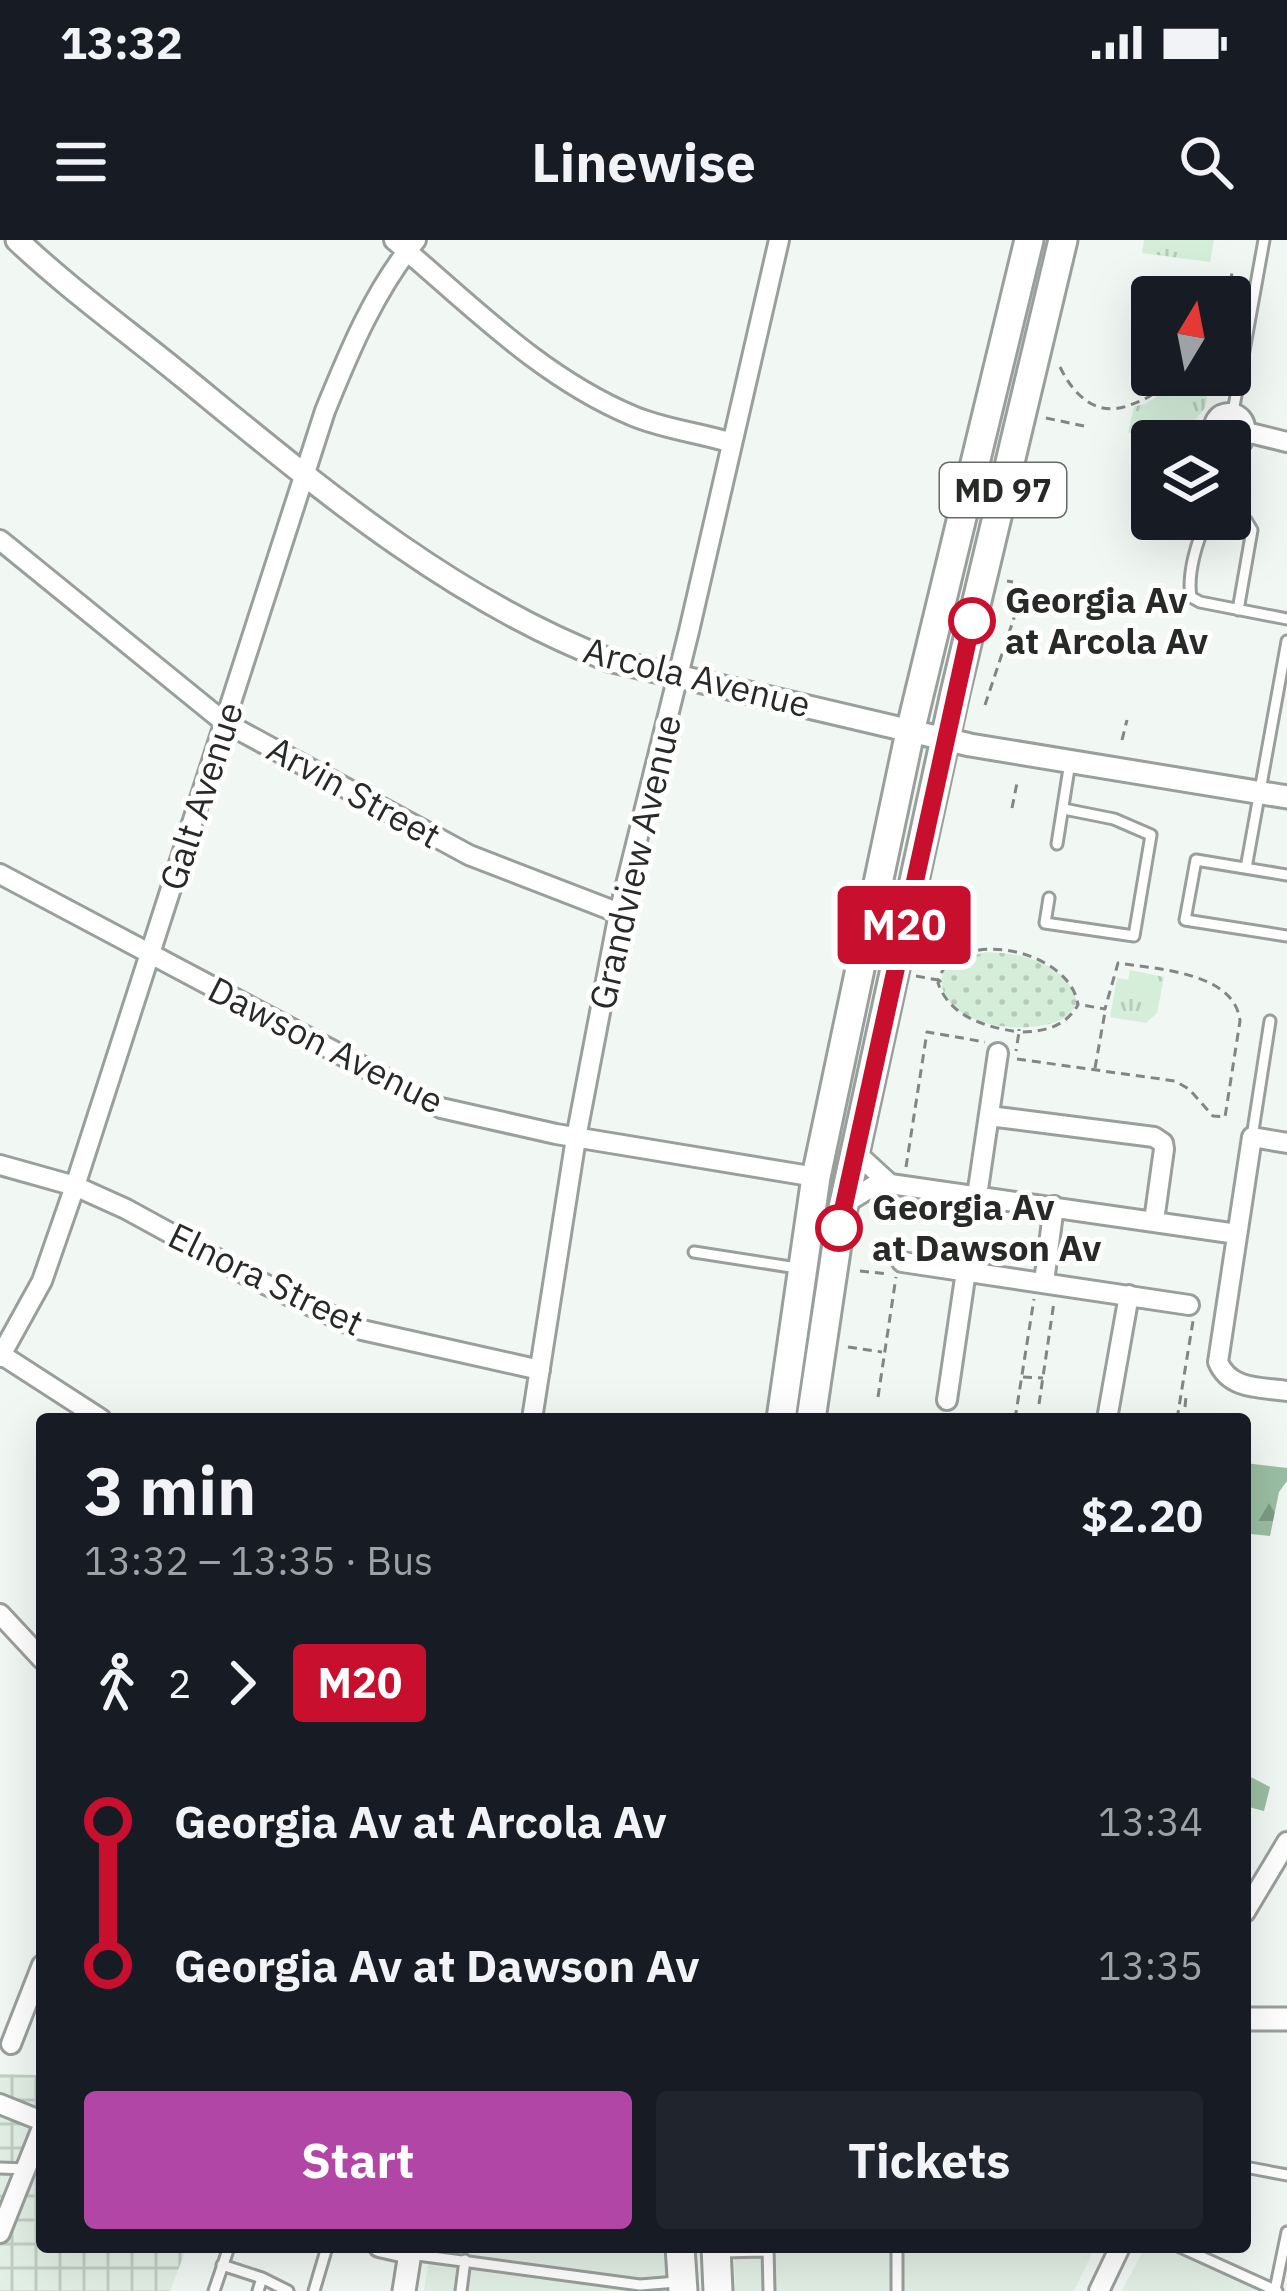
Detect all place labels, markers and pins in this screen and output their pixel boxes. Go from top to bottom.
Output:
place label: Georgia Av at Arcola Av [1005,576,1209,664]
marker: Georgia Av at Arcola Av [950,599,994,643]
place label: Georgia Av at Dawson Av [872,1183,1102,1271]
marker: Georgia Av at Dawson Av [817,1206,861,1250]

